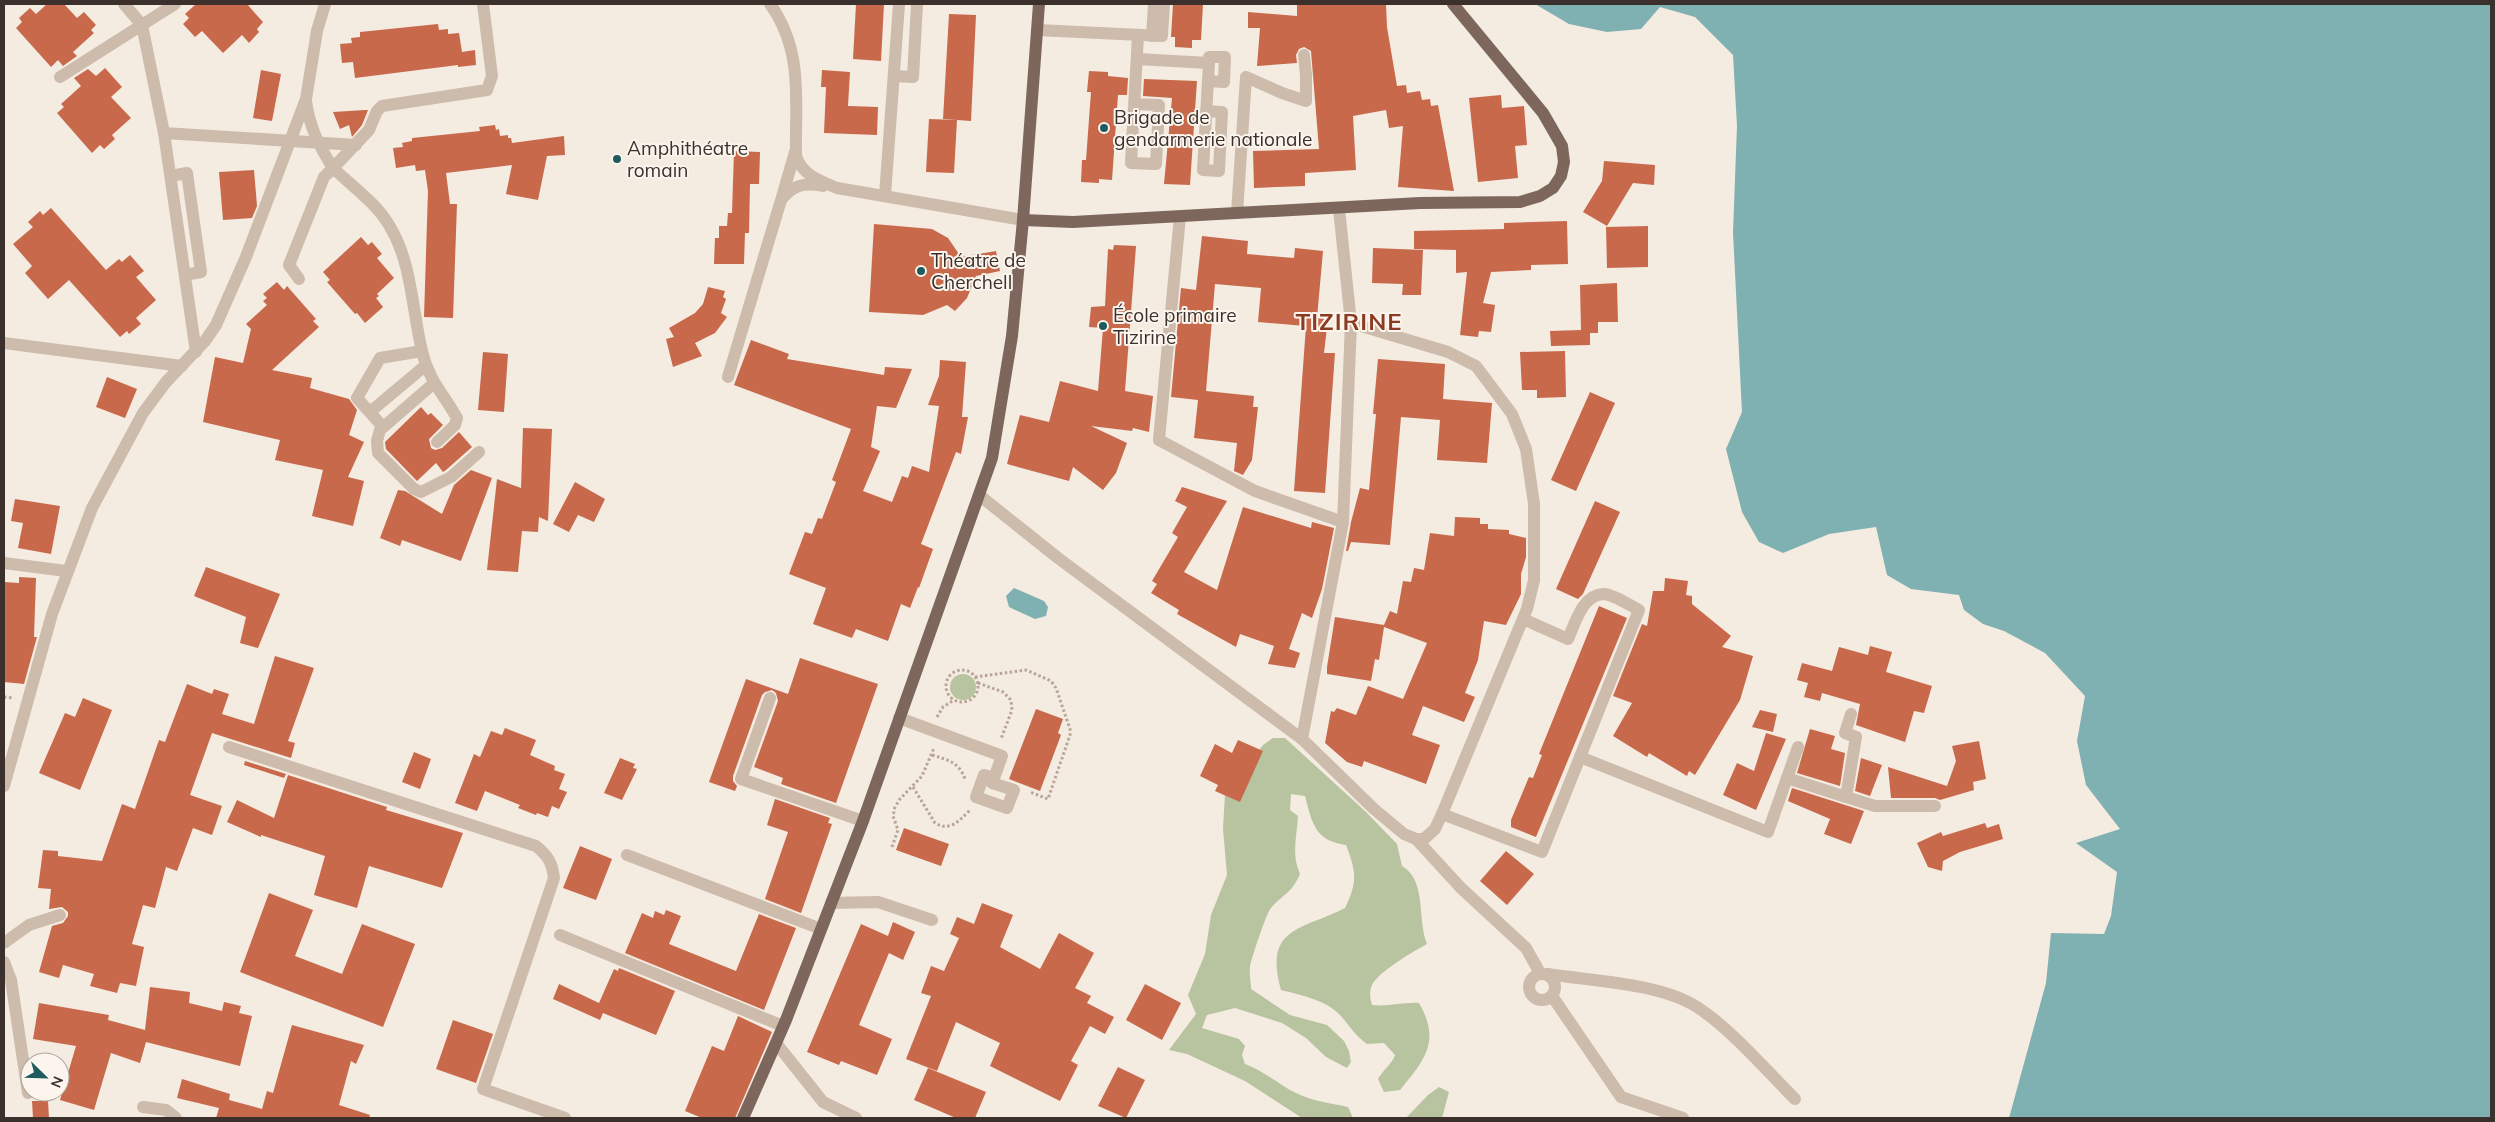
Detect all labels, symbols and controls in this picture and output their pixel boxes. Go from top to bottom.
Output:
place label: Brigade de gendarmerie nationale [1114,105,1312,151]
marker: Brigade de gendarmerie nationale [1098,122,1110,134]
place label: Amphithéatre romain [627,136,748,182]
marker: Amphithéatre romain [611,153,623,165]
place label: Théatre de Cherchell [931,248,1026,294]
marker: Théatre de Cherchell [915,265,927,277]
place label: École primaire Tizirine [1113,303,1237,349]
district label: TIZIRINE [1295,306,1403,336]
marker: École primaire Tizirine [1097,320,1109,332]
north arrow [20,1052,70,1102]
text: N [47,1074,67,1090]

